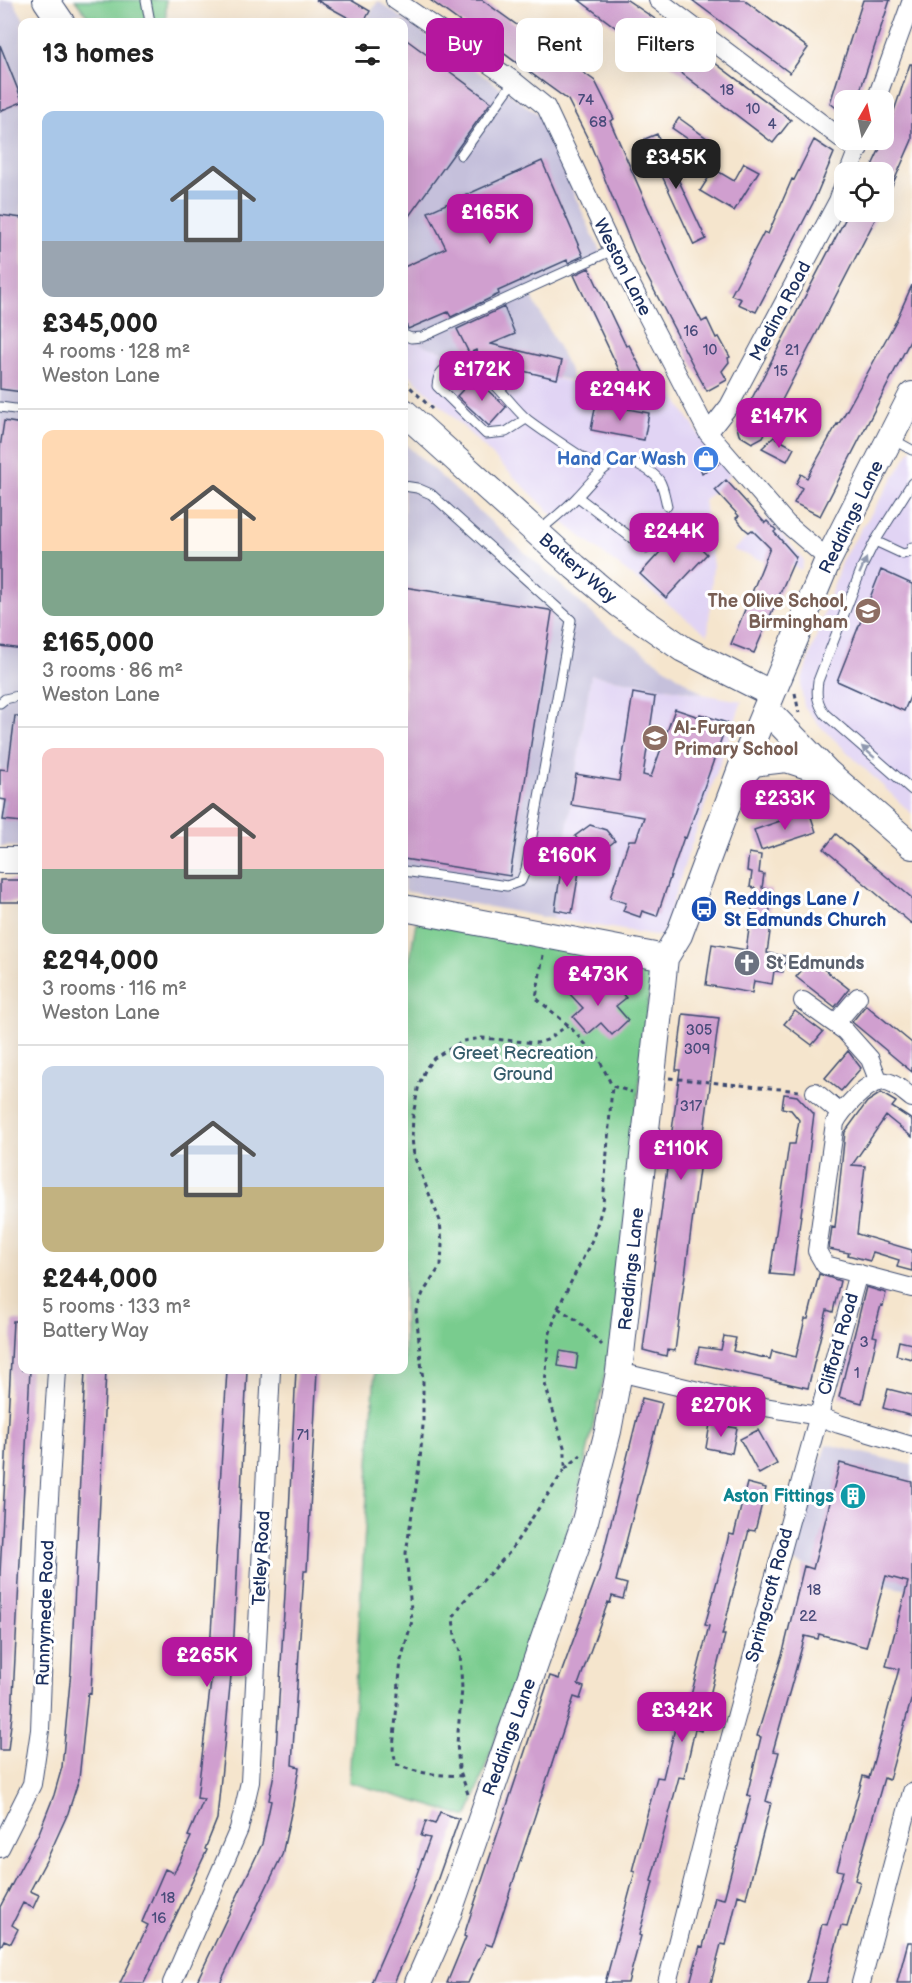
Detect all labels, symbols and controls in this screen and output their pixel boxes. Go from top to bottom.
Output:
chip: Buy [426,18,504,72]
chip: Rent [516,18,603,72]
chip: Filters [615,18,716,72]
icon: filters [351,38,384,71]
text: 13 homes [42,39,154,70]
house number: 18 [720,81,735,100]
north arrow [834,90,894,150]
map controls [834,90,894,222]
house number: 74 [578,91,594,110]
house number: 10 [746,100,760,119]
house number: 68 [589,113,607,132]
house number: 4 [767,115,777,134]
pin: £345K [634,139,718,190]
text: £345K [645,146,707,170]
icon: home [159,150,267,258]
button: locate [834,162,894,222]
pin: £165K [448,194,532,245]
text: £165K [461,201,519,225]
street label: Weston Lane [589,215,656,320]
street label: Medina Road [745,258,815,364]
text: £345,000 [42,309,158,340]
house number: 16 [684,322,698,341]
text: 4 rooms · 128 m² [42,340,190,364]
house number: 10 [703,341,717,360]
house number: 21 [785,341,799,360]
pin: £172K [440,351,524,402]
text: £172K [453,358,511,382]
house number: 15 [774,362,788,381]
text: Weston Lane [42,364,160,388]
pin: £294K [578,371,662,422]
text: £294K [589,378,651,402]
pin: £147K [737,398,821,449]
text: £147K [750,405,808,429]
shop icon: Hand Car Wash [691,444,721,474]
place label: Hand Car Wash [557,449,686,470]
street label: Reddings Lane [815,457,888,577]
icon: home [159,469,267,577]
pin: £244K [632,513,716,564]
text: £244K [644,520,704,544]
street label: Battery Way [535,529,621,608]
one-way arrow [858,556,868,574]
place label: The Olive School, Birmingham [708,591,848,633]
school or university icon: The Olive School, Birmingham [853,596,883,626]
text: £165,000 [42,628,154,659]
text: 3 rooms · 86 m² [42,659,183,683]
text: Weston Lane [42,683,160,707]
place label: Al-Furqan Primary School [673,718,798,760]
school or university icon: Al-Furqan Primary School [640,723,670,753]
one-way arrow [861,746,876,759]
pin: £233K [743,780,827,831]
icon: home [159,787,267,895]
text: £233K [755,787,815,811]
pin: £160K [525,837,609,888]
text: £160K [537,844,597,868]
place label: Reddings Lane / St Edmunds Church [724,889,886,931]
bus stop icon: Reddings Lane / St Edmunds Church [689,894,719,924]
text: £294,000 [42,946,159,977]
church icon: St Edmunds [732,948,762,978]
place label: St Edmunds [766,953,865,974]
pin: £473K [556,956,640,1007]
text: £473K [568,963,628,987]
text: 3 rooms · 116 m² [42,977,187,1001]
text: Weston Lane [42,1001,160,1025]
house number: 305 [686,1021,712,1040]
house number: 309 [684,1040,710,1059]
park label: Greet Recreation Ground [452,1043,594,1085]
house number: 317 [680,1097,703,1116]
icon: home [159,1105,267,1213]
pin: £110K [639,1130,723,1181]
text: £110K [653,1137,709,1161]
street label: Reddings Lane [615,1206,648,1332]
text: £244,000 [42,1264,158,1295]
street label: Clifford Road [814,1291,863,1398]
text: 5 rooms · 133 m² [42,1295,191,1319]
text: Battery Way [42,1319,149,1343]
house number: 3 [859,1333,869,1352]
house number: 1 [854,1364,860,1383]
pin: £270K [679,1387,763,1438]
text: £270K [691,1394,752,1418]
house number: 71 [296,1426,310,1445]
building icon: Aston Fittings [838,1481,868,1511]
place label: Aston Fittings [723,1486,834,1507]
street label: Tetley Road [249,1510,274,1606]
street label: Springcroft Road [741,1526,797,1664]
street label: Runnymede Road [32,1540,59,1686]
house number: 18 [807,1581,822,1600]
house number: 22 [799,1607,817,1626]
pin: £265K [165,1637,249,1688]
text: £265K [176,1644,238,1668]
street label: Reddings Lane [478,1675,541,1799]
pin: £342K [640,1692,724,1743]
text: £342K [651,1699,713,1723]
house number: 18 [161,1889,176,1908]
house number: 16 [152,1909,166,1928]

